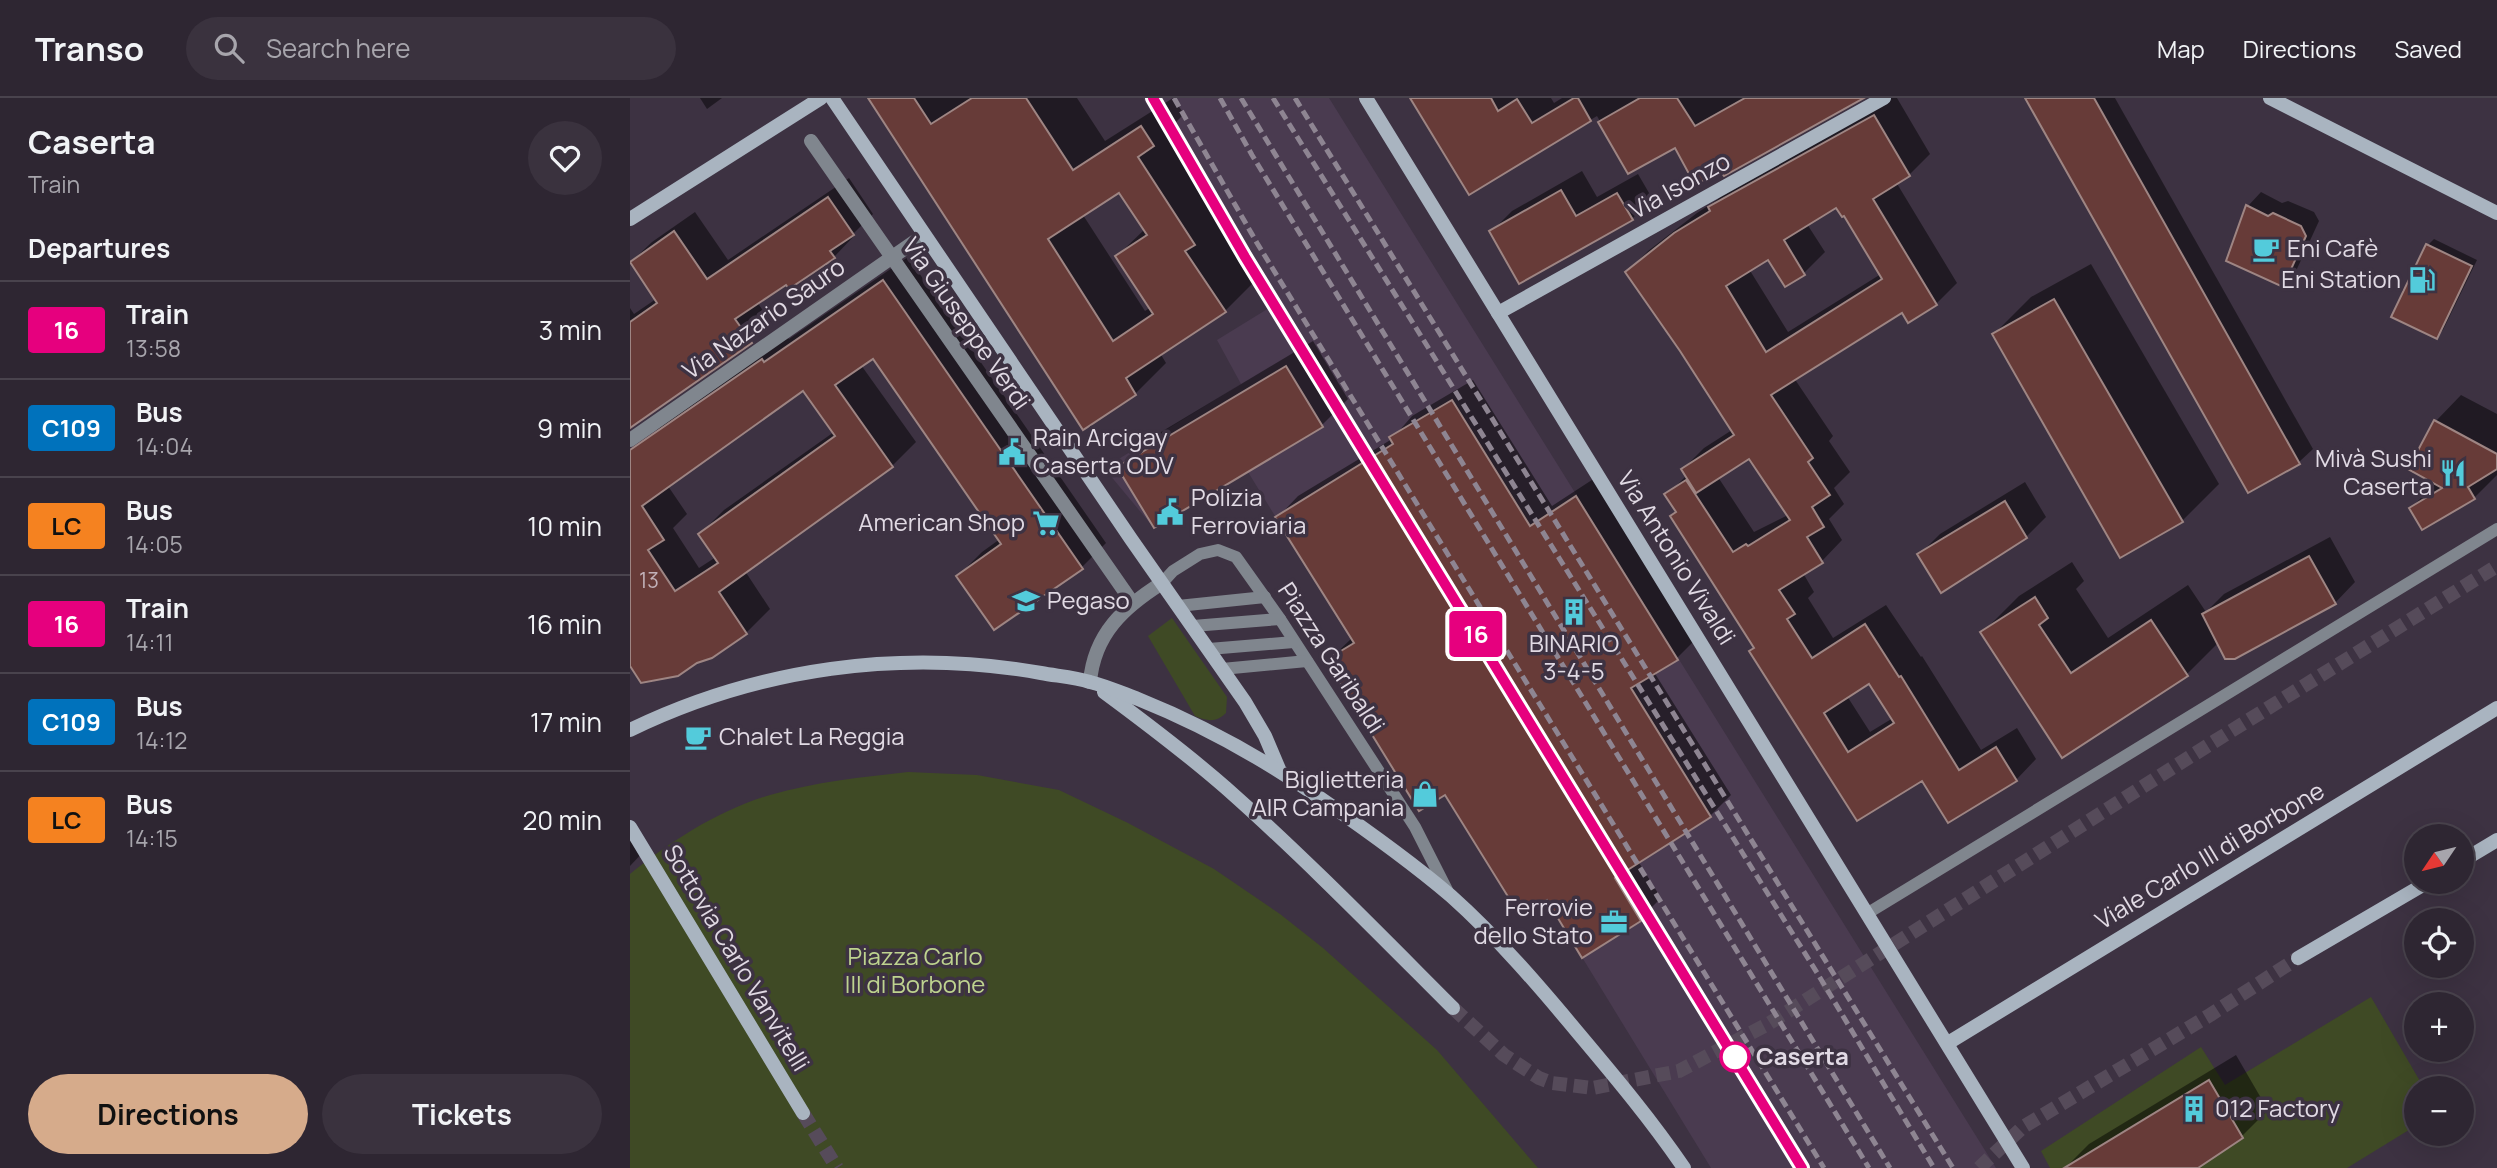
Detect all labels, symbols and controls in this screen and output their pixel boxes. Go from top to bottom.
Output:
search box [186,17,676,80]
text: Transo [35,26,144,71]
icon: search [210,29,248,67]
text: Search here [266,30,411,66]
text: Map [2157,32,2205,65]
text: Directions [2243,32,2356,65]
text: Saved [2394,32,2462,65]
text: Caserta [28,119,156,164]
button: heart [528,121,602,195]
street label: Via Isonzo [1623,144,1736,226]
text: Train [28,168,80,200]
text: Departures [28,230,170,266]
street label: Via Giuseppe Verdi [895,230,1039,416]
place label: Eni Cafè [2287,231,2378,264]
cafe icon: Eni Cafè [2251,234,2281,264]
street label: Via Nazario Sauro [675,249,851,386]
place label: Eni Station [2281,262,2401,295]
fuel station icon: Eni Station [2407,265,2437,295]
text: Train [126,296,189,332]
text: 3 min [539,312,602,348]
text: 16 [54,313,79,346]
text: 13:58 [126,332,181,364]
text: Bus [136,394,183,430]
text: 9 min [537,410,602,446]
text: C109 [42,411,101,444]
place label: Rain Arcigay Caserta ODV [1033,420,1174,481]
text: 14:04 [136,430,193,462]
public building icon: Rain Arcigay Caserta ODV [997,437,1027,467]
place label: Mivà Sushi Caserta [2315,441,2432,502]
restaurant icon: Mivà Sushi Caserta [2438,458,2468,488]
street label: Via Antonio Vivaldi [1610,464,1744,650]
place label: Polizia Ferroviaria [1191,480,1306,541]
text: Bus [126,492,173,528]
public building icon: Polizia Ferroviaria [1155,497,1185,527]
place label: American Shop [858,505,1025,538]
text: 10 min [527,508,602,544]
supermarket icon: American Shop [1031,508,1061,538]
text: LC [51,509,82,542]
text: 14:05 [126,528,183,560]
house number: 13 [639,566,659,594]
street label: Piazza Garibaldi [1271,575,1393,739]
place label: Pegaso [1047,583,1130,616]
school or university icon: Pegaso [1011,586,1041,616]
text: Train [126,590,189,626]
building icon: BINARIO 3-4-5 [1559,597,1589,627]
text: 16 min [527,606,602,642]
text: 16 [54,607,79,640]
line badge: 16 [1444,611,1508,657]
text: 16 [1463,617,1489,650]
text: 14:11 [126,626,173,658]
place label: BINARIO 3-4-5 [1529,626,1619,687]
text: Bus [136,688,183,724]
text: 17 min [530,704,602,740]
text: C109 [42,705,101,738]
place label: Chalet La Reggia [719,719,905,752]
cafe icon: Chalet La Reggia [683,722,713,752]
text: 14:12 [136,724,187,756]
place label: Biglietteria AIR Campania [1252,762,1404,823]
street label: Viale Carlo III di Borbone [2089,773,2330,936]
shop icon: Biglietteria AIR Campania [1410,779,1440,809]
text: Bus [126,786,173,822]
text: 20 min [523,802,602,838]
text: LC [51,803,82,836]
text: 14:15 [126,822,178,854]
north arrow [2404,824,2474,894]
map controls [2404,824,2474,1146]
street label: Sottovia Carlo Vanvitelli [656,838,818,1077]
place label: Ferrovie dello Stato [1473,890,1593,951]
office icon: Ferrovie dello Stato [1599,907,1629,937]
button: locate [2404,908,2474,978]
park label: Piazza Carlo III di Borbone [845,939,985,1000]
button: + [2404,992,2474,1062]
place label: Caserta [1756,1039,1849,1072]
marker: Caserta [1720,1042,1750,1072]
button: Directions [28,1074,308,1154]
button: Tickets [322,1074,602,1154]
button: − [2404,1076,2474,1146]
place label: 012 Factory [2215,1091,2341,1124]
building icon: 012 Factory [2179,1094,2209,1124]

